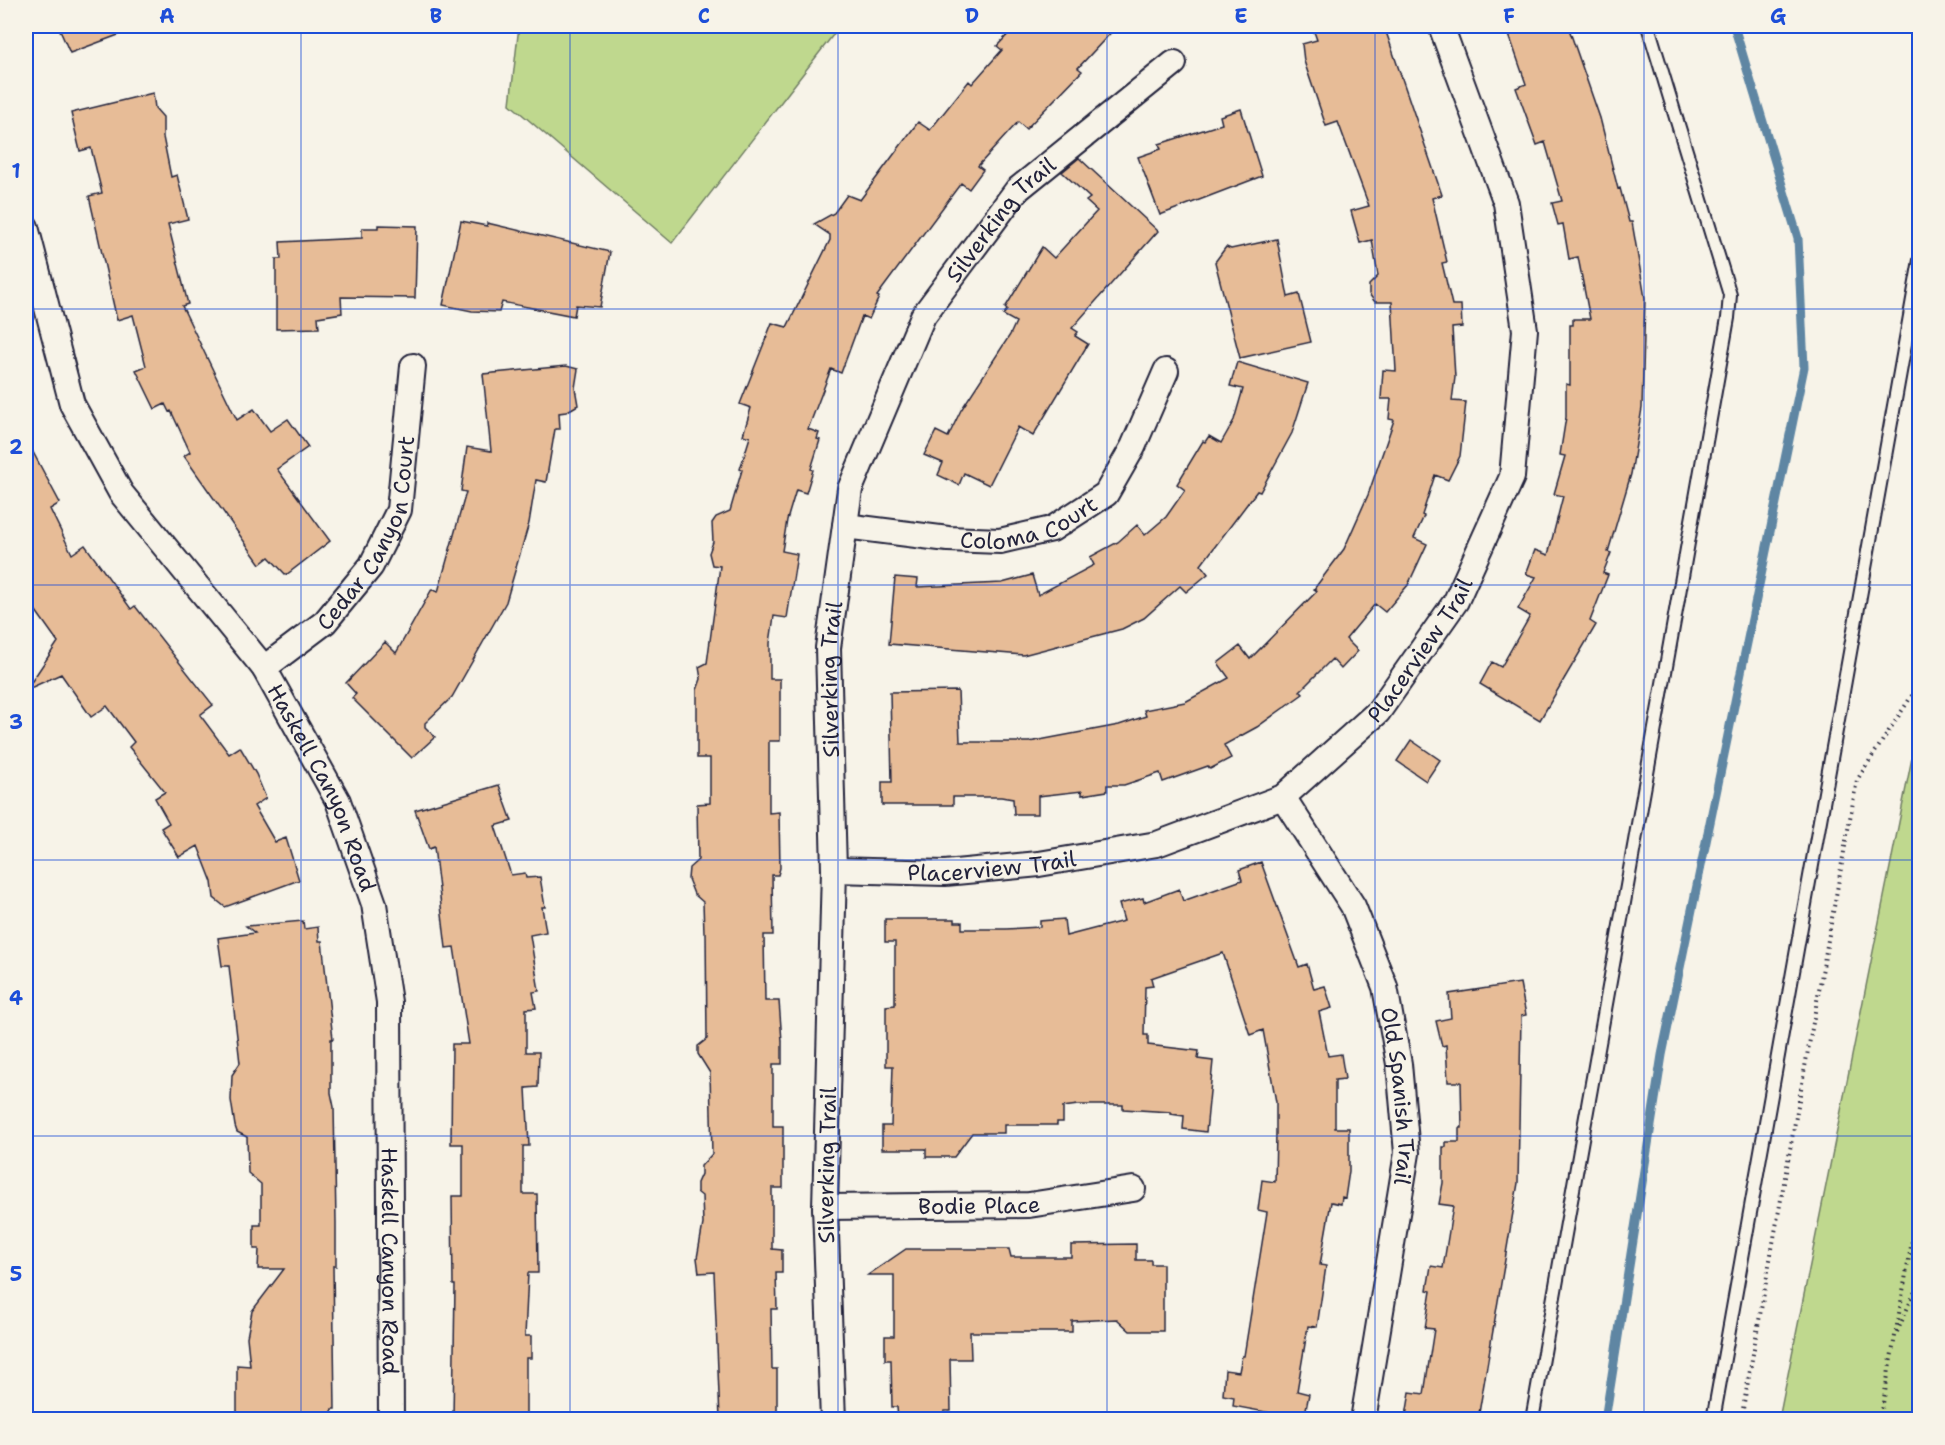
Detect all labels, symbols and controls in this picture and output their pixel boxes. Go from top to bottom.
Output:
text: A [159,3,175,29]
text: B [430,3,442,29]
text: C [698,3,710,29]
text: D [965,3,979,29]
text: E [1234,3,1248,29]
text: F [1503,3,1515,29]
text: G [1770,3,1786,29]
street label: Silverking Trail [939,150,1062,288]
text: 1 [11,158,21,184]
text: 2 [9,434,23,460]
street label: Cedar Canyon Court [310,435,421,636]
street label: Coloma Court [959,490,1103,556]
street label: Placerview Trail [1361,573,1480,730]
street label: Silverking Trail [814,599,849,758]
street label: Haskell Canyon Road [261,679,383,896]
text: 3 [9,709,23,735]
street label: Placerview Trail [907,844,1079,888]
text: 4 [9,985,23,1011]
street label: Old Spanish Trail [1374,1005,1421,1188]
street label: Silverking Trail [811,1086,843,1244]
street label: Haskell Canyon Road [375,1147,405,1375]
street label: Bodie Place [918,1189,1042,1221]
text: 5 [10,1261,22,1287]

